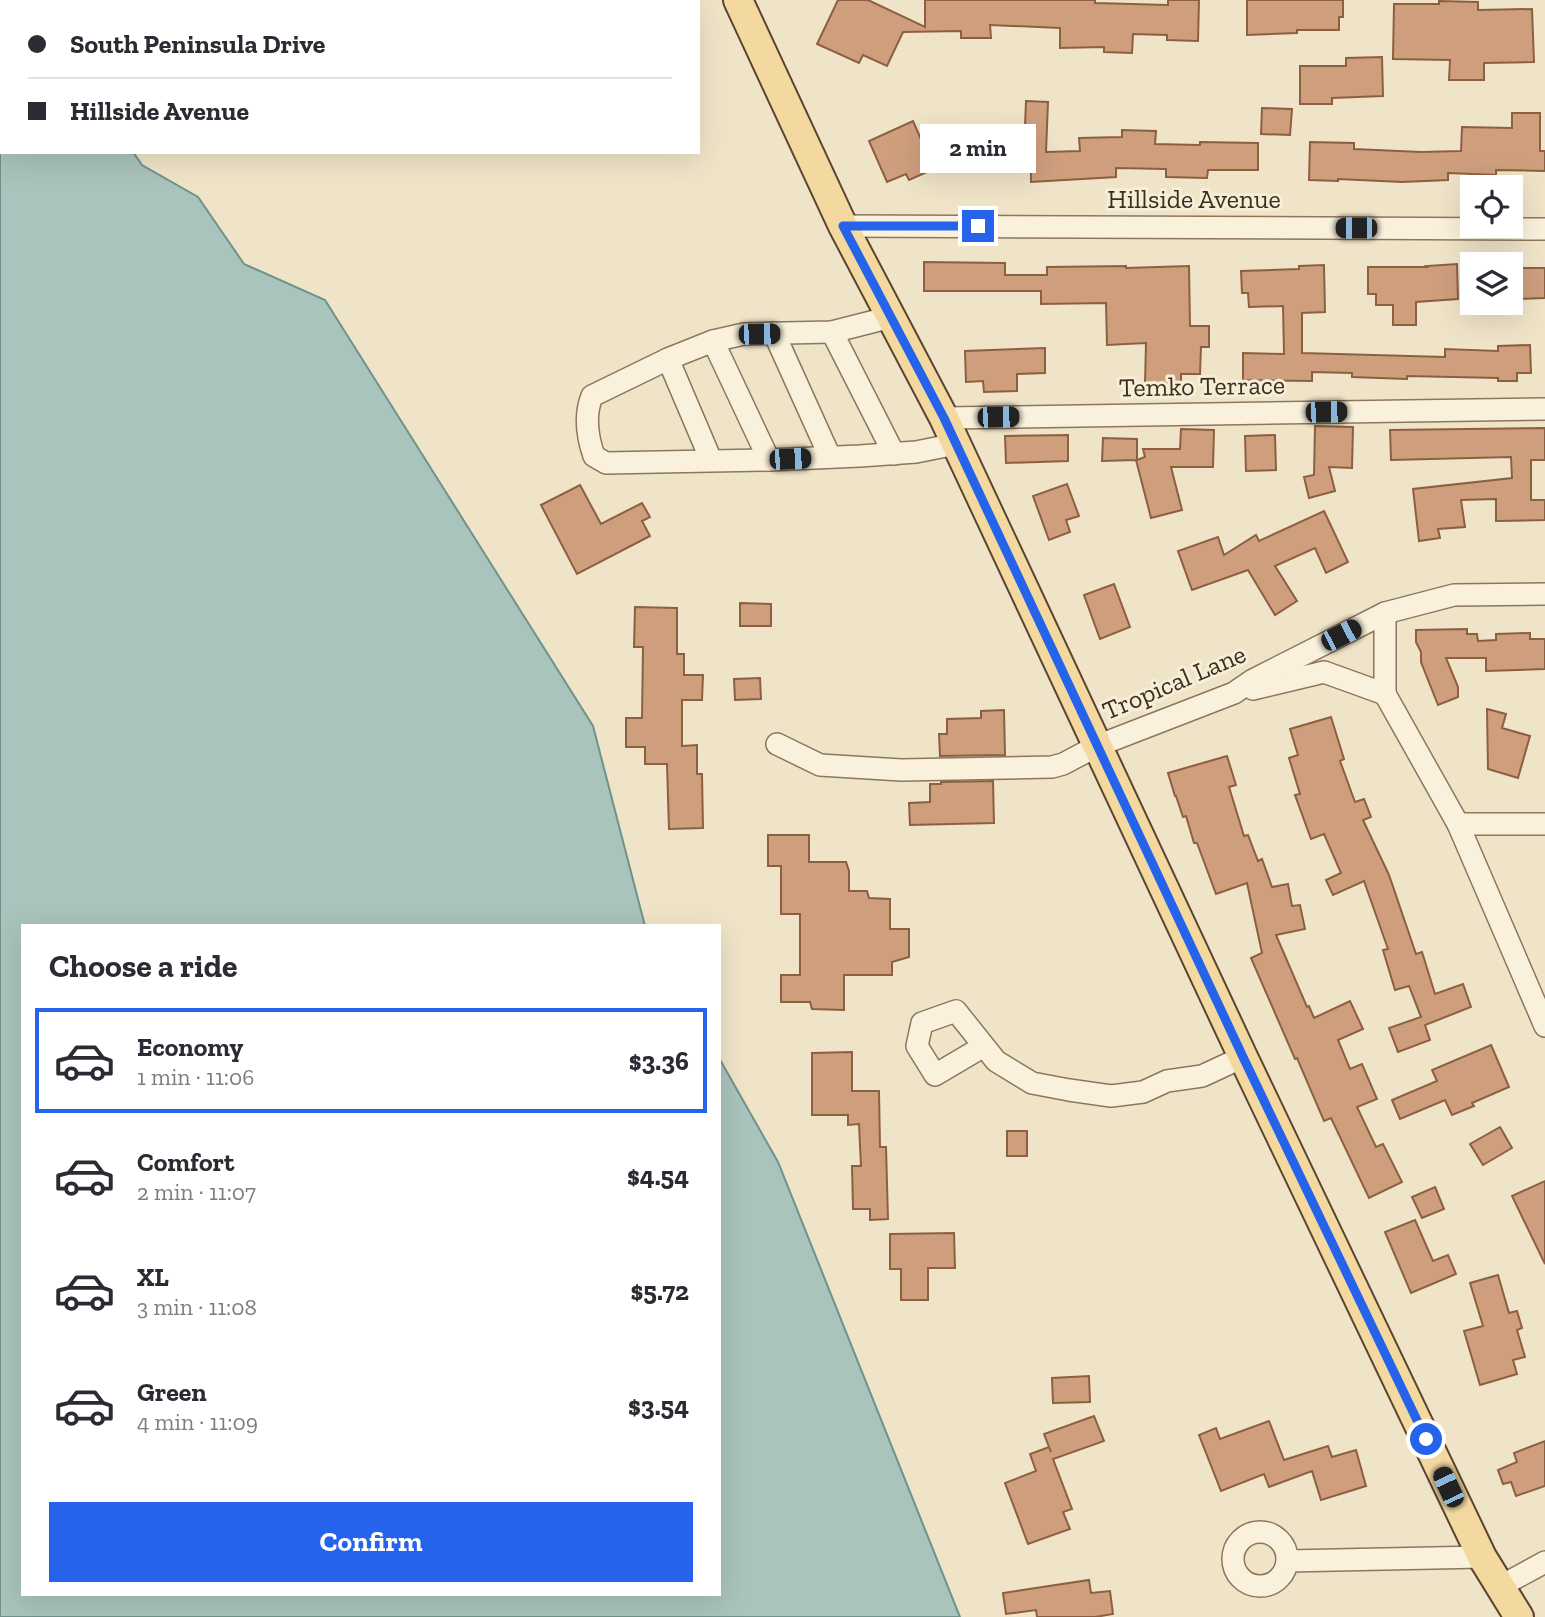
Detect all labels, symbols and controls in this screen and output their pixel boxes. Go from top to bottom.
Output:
text: South Peninsula Drive [70,28,325,60]
text: Hillside Avenue [70,95,249,127]
callout: 2 min [920,124,1036,174]
text: 2 min [949,134,1007,162]
map controls [1460,175,1523,315]
button: locate [1460,175,1523,238]
street label: Hillside Avenue [1107,183,1281,215]
route end [962,210,994,242]
car [1336,218,1378,239]
button: layers [1460,252,1523,315]
car [738,323,781,345]
street label: Temko Terrace [1119,369,1285,403]
car [1305,401,1348,423]
car [977,406,1020,428]
car [769,448,812,470]
car [1318,616,1365,654]
street label: Tropical Lane [1097,637,1251,727]
text: Choose a ride [49,947,237,985]
icon: car [53,1029,116,1092]
text: Economy [137,1031,243,1063]
text: $3.36 [629,1045,689,1077]
text: 1 min · 11:06 [137,1063,254,1091]
icon: car [53,1144,116,1207]
text: Comfort [137,1146,234,1178]
text: $4.54 [627,1160,689,1192]
text: 2 min · 11:07 [137,1178,256,1206]
icon: car [53,1259,116,1322]
text: XL [137,1261,169,1293]
text: $5.72 [631,1275,689,1307]
text: 3 min · 11:08 [137,1293,257,1321]
icon: car [53,1374,116,1437]
text: Green [137,1376,207,1408]
text: $3.54 [628,1390,689,1422]
text: 4 min · 11:09 [137,1408,258,1436]
route start [1410,1423,1442,1455]
car [1430,1464,1467,1510]
button: Confirm [49,1502,693,1582]

